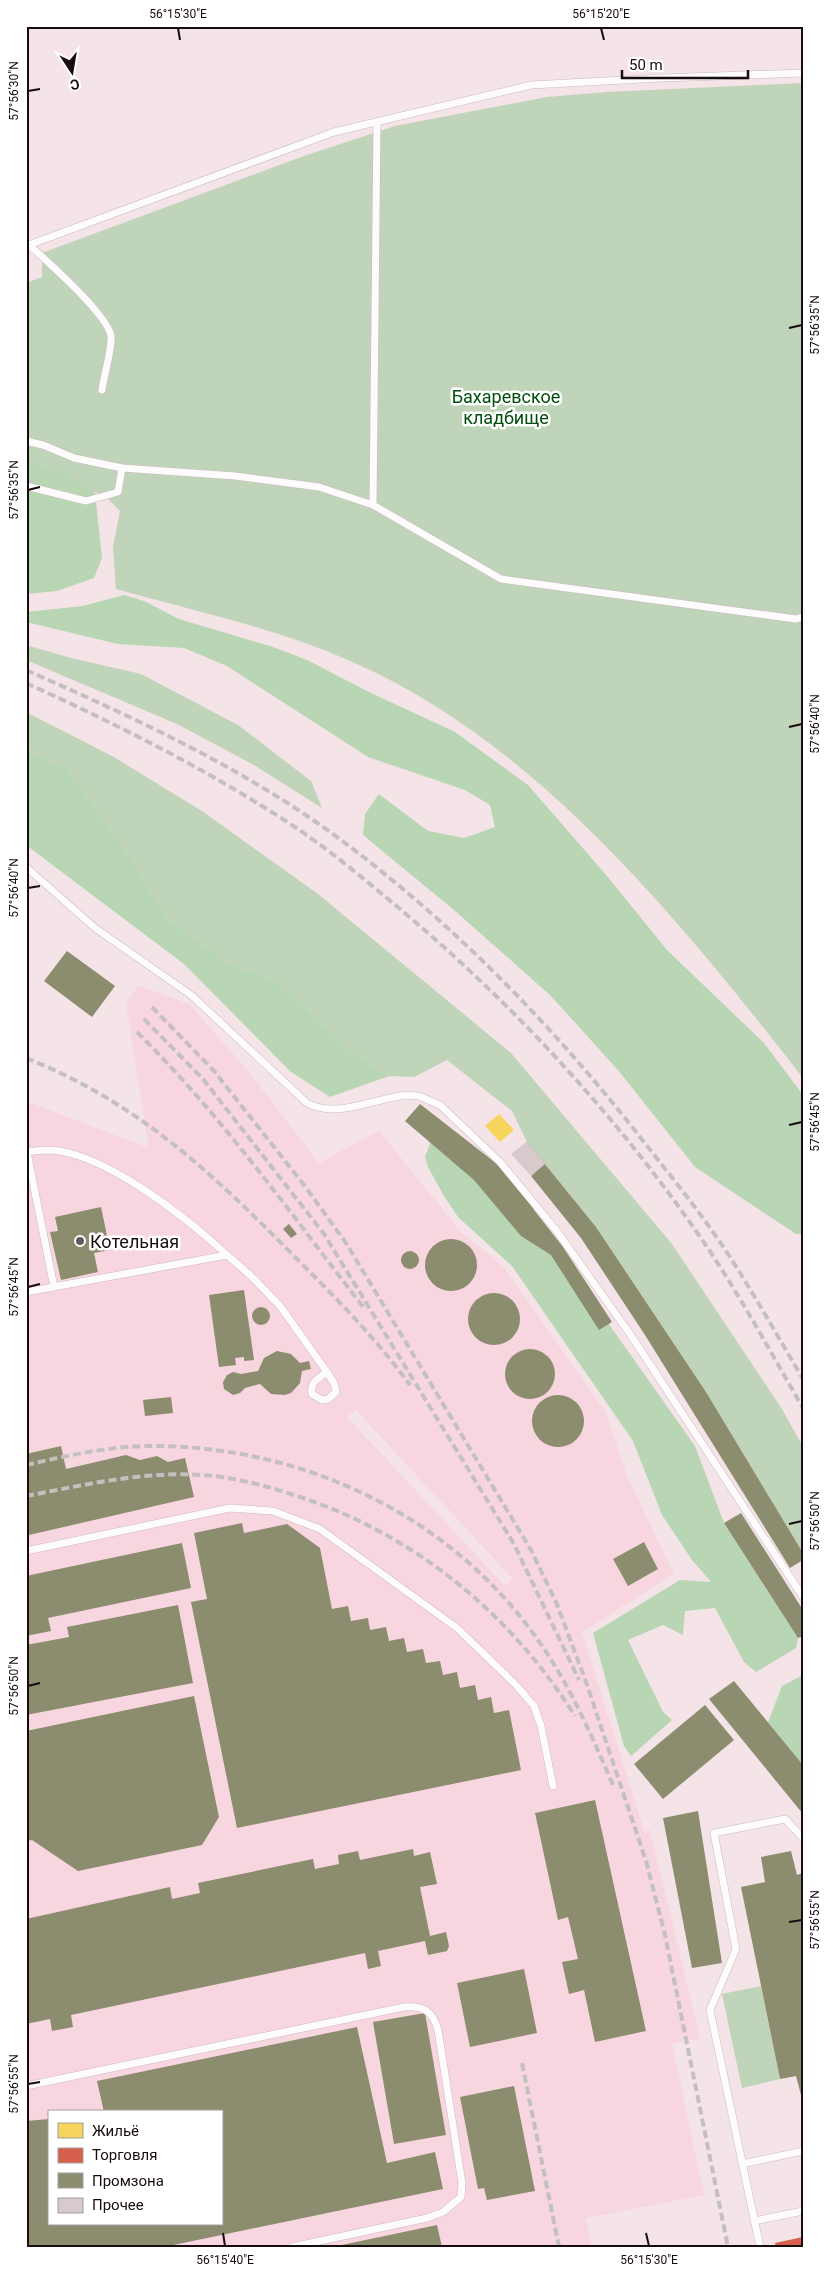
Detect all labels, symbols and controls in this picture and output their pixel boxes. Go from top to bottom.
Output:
text: 56°15'30"E [149,7,207,21]
text: 56°15'20"E [572,7,630,21]
north arrow [48,48,98,98]
scale bar [622,48,748,80]
text: 50 m [629,56,663,74]
text: 57°56'30"N [7,61,21,121]
text: С [69,76,81,93]
text: 57°56'35"N [808,295,822,355]
park label: Бахаревское кладбище [452,386,560,428]
text: 57°56'35"N [7,460,21,520]
text: 57°56'40"N [808,694,822,754]
text: 57°56'40"N [7,858,21,918]
text: 57°56'45"N [808,1092,822,1152]
place label: Котельная [90,1231,179,1252]
marker: Котельная [74,1235,86,1247]
text: 57°56'45"N [7,1257,21,1317]
text: 57°56'50"N [808,1491,822,1551]
text: 57°56'50"N [7,1656,21,1716]
text: 57°56'55"N [808,1890,822,1950]
text: 57°56'55"N [7,2054,21,2114]
legend [48,2110,222,2226]
text: Жильё [92,2122,139,2140]
text: Торговля [92,2146,157,2164]
text: Промзона [92,2172,164,2190]
text: Прочее [92,2196,144,2214]
text: 56°15'40"E [196,2253,254,2267]
text: 56°15'30"E [620,2253,678,2267]

